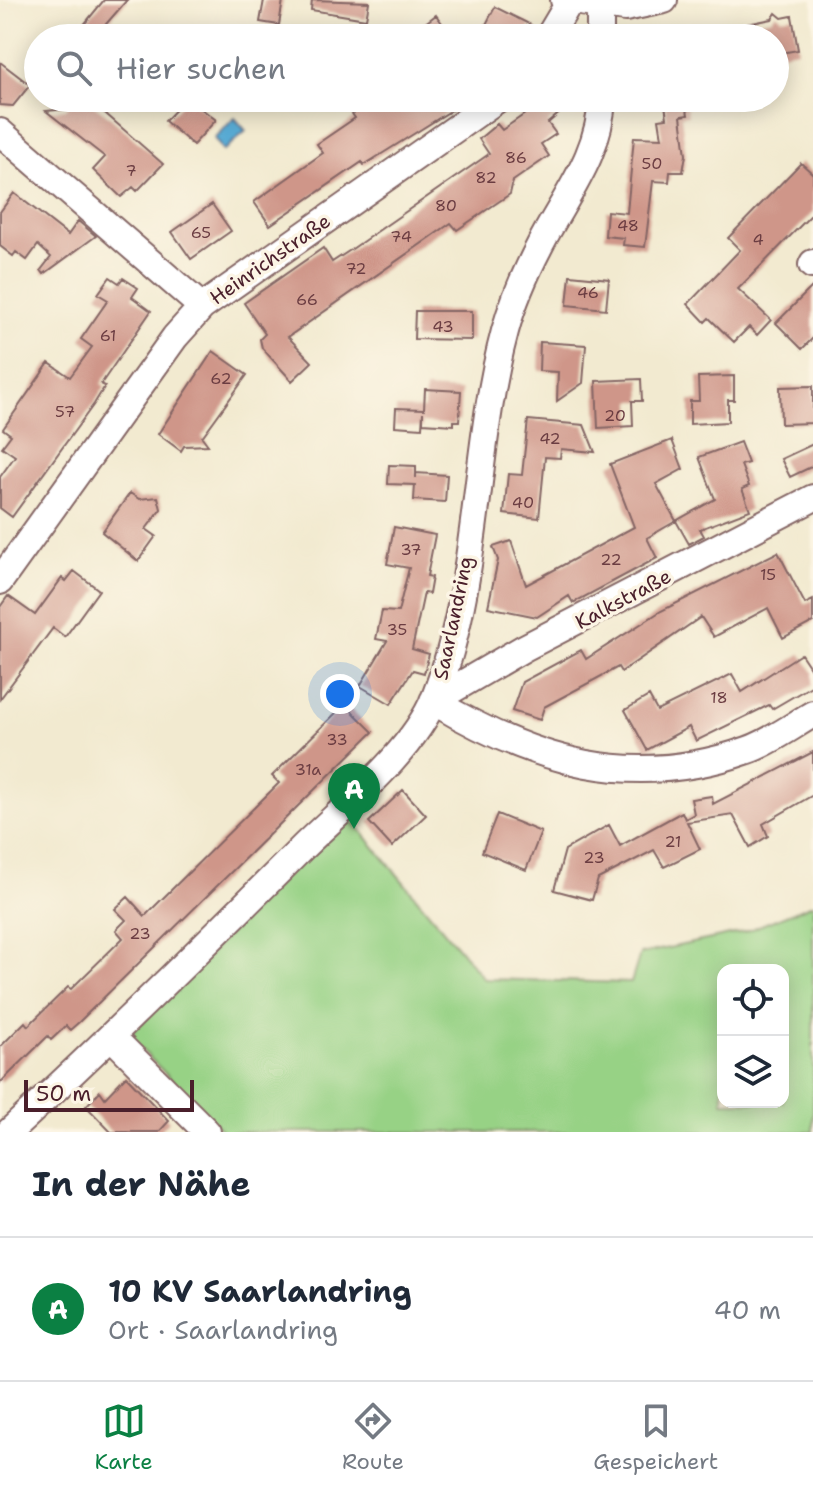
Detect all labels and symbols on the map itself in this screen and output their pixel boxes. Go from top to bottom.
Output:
house number: 86 [505,147,527,168]
house number: 50 [642,153,662,174]
house number: 7 [125,160,137,181]
house number: 82 [475,167,497,188]
house number: 80 [435,195,457,216]
street label: Heinrichstraße [204,208,336,310]
house number: 48 [617,215,639,236]
house number: 65 [191,222,211,243]
house number: 74 [390,226,412,247]
house number: 4 [752,229,764,250]
house number: 72 [345,258,367,279]
house number: 46 [577,282,599,303]
house number: 66 [296,289,318,310]
house number: 43 [432,316,454,337]
house number: 61 [100,325,116,346]
house number: 62 [210,368,232,389]
house number: 57 [55,401,75,422]
house number: 20 [604,405,626,426]
house number: 42 [539,428,561,449]
house number: 40 [512,492,534,513]
house number: 37 [400,539,422,560]
house number: 22 [600,549,622,570]
street label: Saarlandring [427,554,479,682]
street label: Kalkstraße [571,563,675,635]
house number: 15 [760,564,776,585]
house number: 35 [387,619,407,640]
your location [320,674,360,714]
house number: 18 [710,687,728,708]
house number: 33 [326,729,348,750]
house number: 31a [295,759,321,780]
pin: A [328,763,380,829]
house number: 21 [664,831,682,852]
house number: 23 [583,847,605,868]
house number: 23 [129,923,151,944]
scale bar [24,1076,194,1112]

